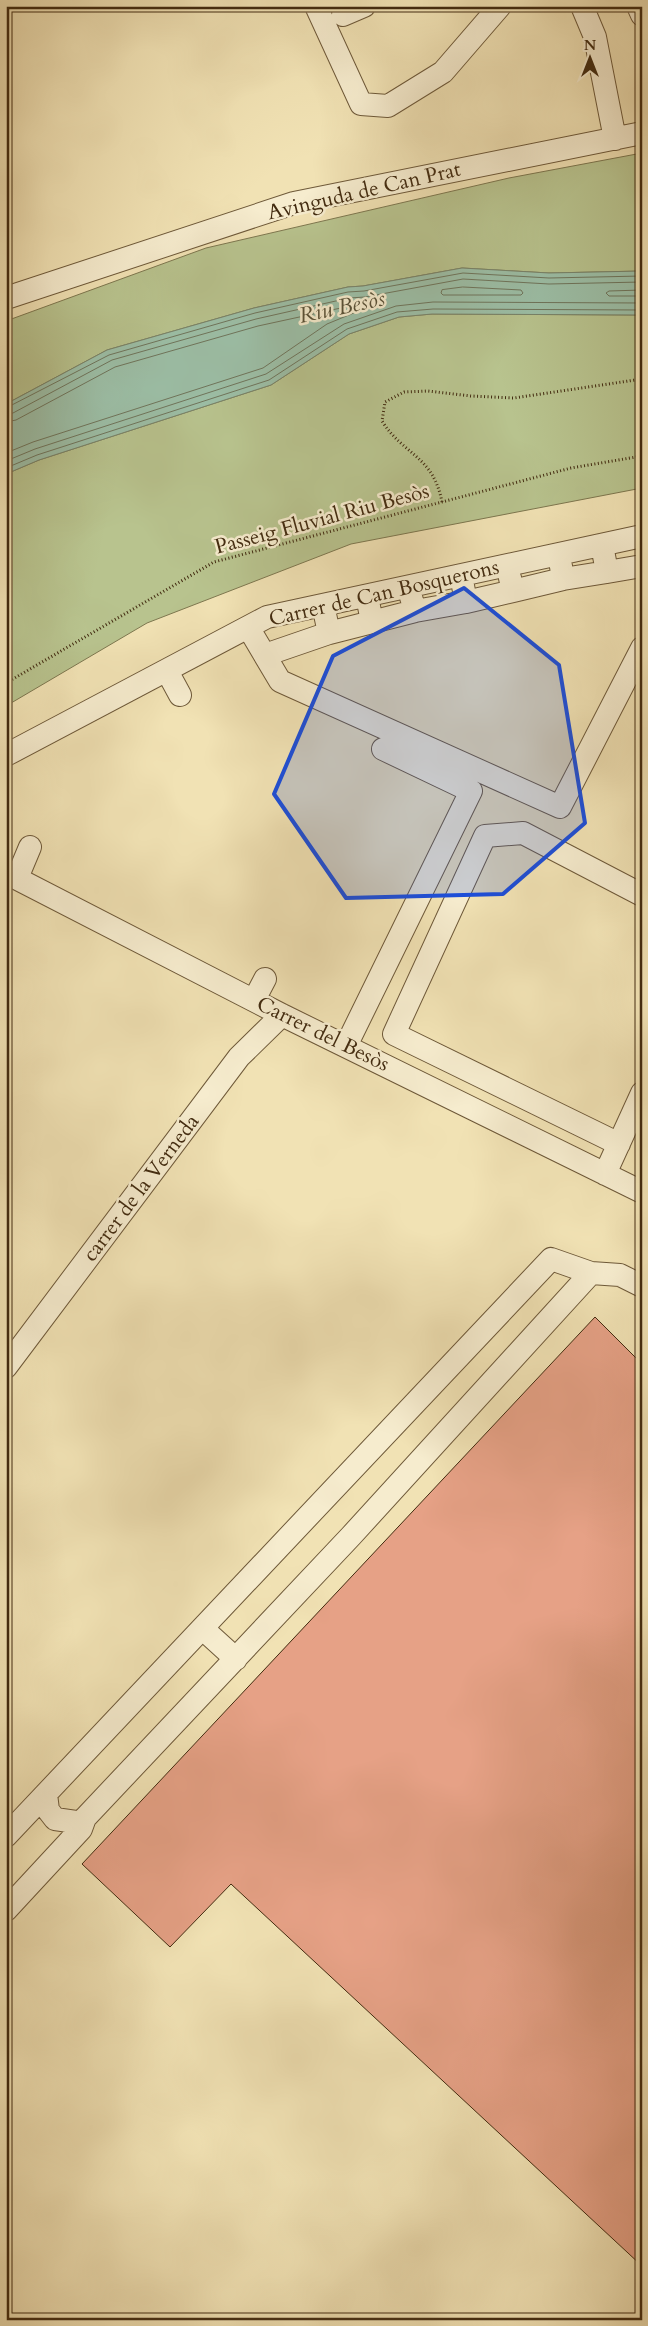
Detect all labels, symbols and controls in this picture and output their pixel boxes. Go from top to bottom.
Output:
north arrow [566,32,616,82]
text: N [584,36,596,55]
street label: Avinguda de Can Prat [265,155,464,227]
water label: Riu Besòs [296,283,388,331]
street label: Passeig Fluvial Riu Besòs [212,476,432,562]
street label: Carrer de Can Bosquerons [266,552,502,634]
street label: Carrer del Besòs [252,989,394,1079]
street label: carrer de la Verneda [76,1108,206,1268]

